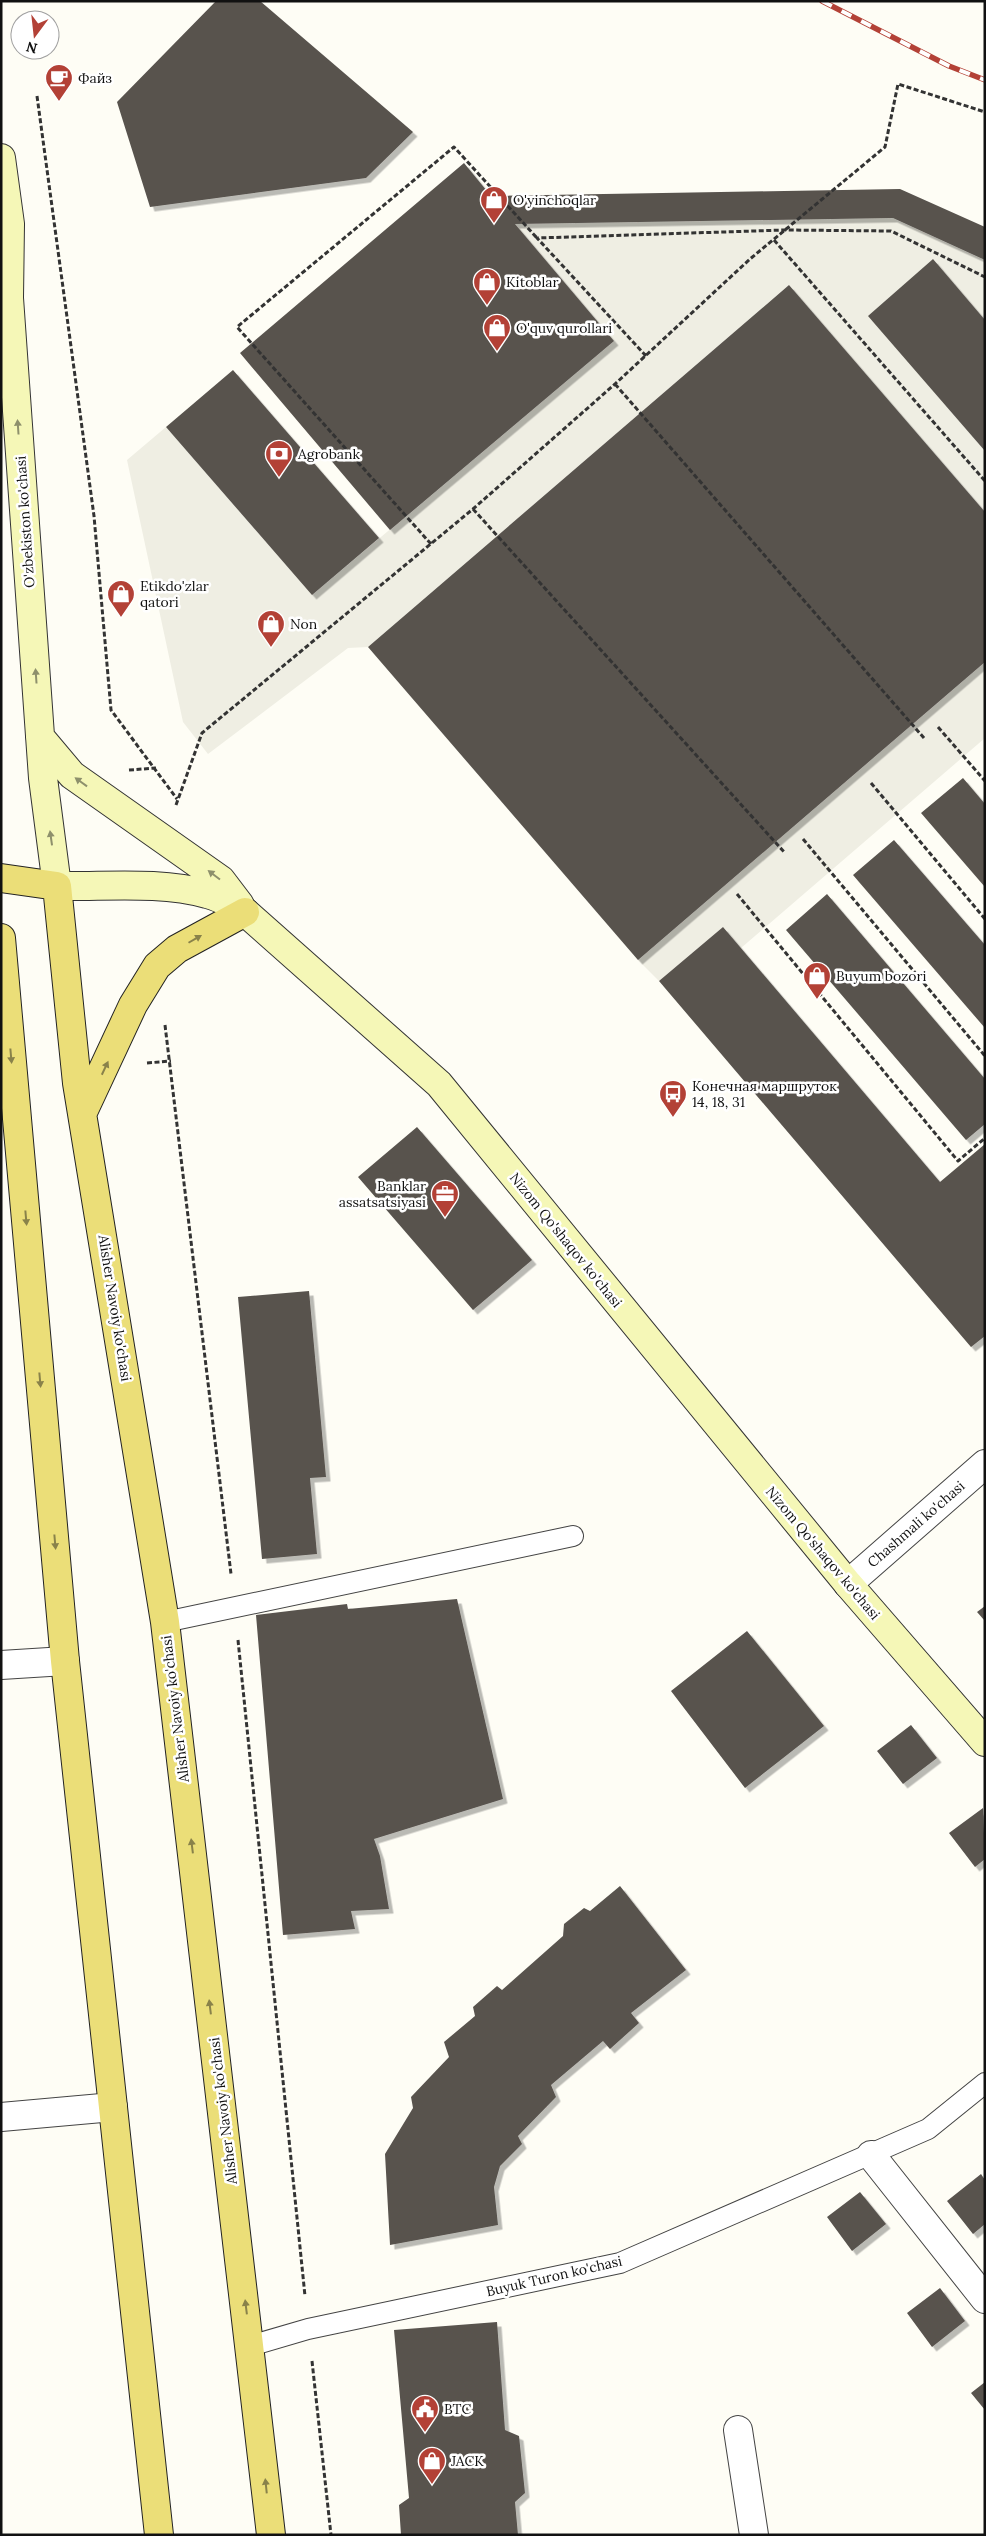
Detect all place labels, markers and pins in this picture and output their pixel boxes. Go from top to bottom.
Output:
cafe icon: Файз [44,63,74,102]
place label: Файз [78,69,112,87]
shop icon: O'yinchoqlar [479,185,509,224]
place label: O'yinchoqlar [513,191,596,209]
shop icon: Kitoblar [472,267,502,306]
place label: Kitoblar [506,273,559,291]
shop icon: O'quv qurollari [482,313,512,352]
place label: O'quv qurollari [516,319,612,337]
bank icon: Agrobank [264,439,294,478]
place label: Agrobank [297,445,361,463]
place label: Etikdo'zlar qatori [140,577,209,611]
shop icon: Etikdo'zlar qatori [106,579,136,618]
shop icon: Non [256,609,286,648]
place label: Non [290,615,318,633]
shop icon: Buyum bozori [802,961,832,1000]
place label: Buyum bozori [836,967,926,985]
place label: Конечная маршруток 14, 18, 31 [692,1077,837,1111]
bus stop icon: Конечная маршруток 14, 18, 31 [658,1079,688,1118]
place label: Banklar assatsatsiyasi [339,1177,426,1211]
office icon: Banklar assatsatsiyasi [430,1179,460,1218]
public building icon: BTC [410,2394,440,2433]
place label: BTC [444,2400,472,2418]
shop icon: JACK [417,2446,447,2485]
place label: JACK [450,2452,484,2470]

